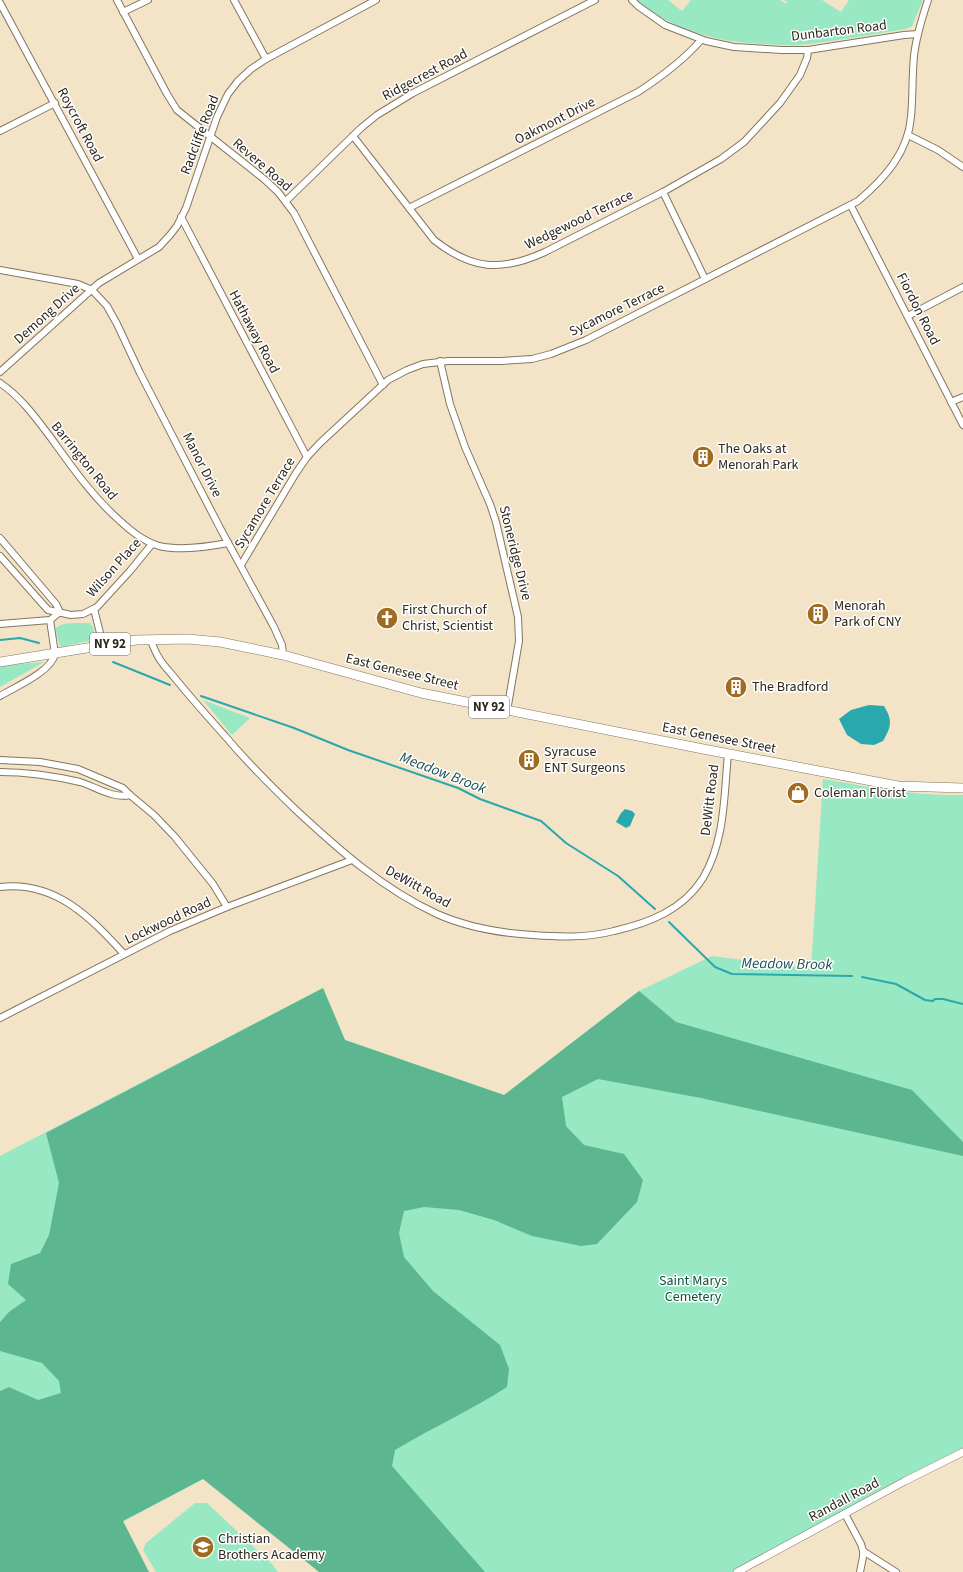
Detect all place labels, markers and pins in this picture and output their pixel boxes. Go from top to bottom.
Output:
place label: The Oaks at Menorah Park [718,439,799,475]
building icon: The Oaks at Menorah Park [690,444,716,470]
place label: Menorah Park of CNY [834,596,901,632]
place label: First Church of Christ, Scientist [402,600,493,636]
building icon: Menorah Park of CNY [805,601,831,627]
church icon: First Church of Christ, Scientist [374,605,400,631]
building icon: The Bradford [723,674,749,700]
place label: The Bradford [752,677,828,697]
place label: Syracuse ENT Surgeons [544,742,626,778]
building icon: Syracuse ENT Surgeons [516,747,542,773]
shop icon: Coleman Florist [785,780,811,806]
place label: Coleman Florist [814,783,906,803]
place label: Christian Brothers Academy [218,1529,325,1565]
school or university icon: Christian Brothers Academy [190,1534,216,1560]

